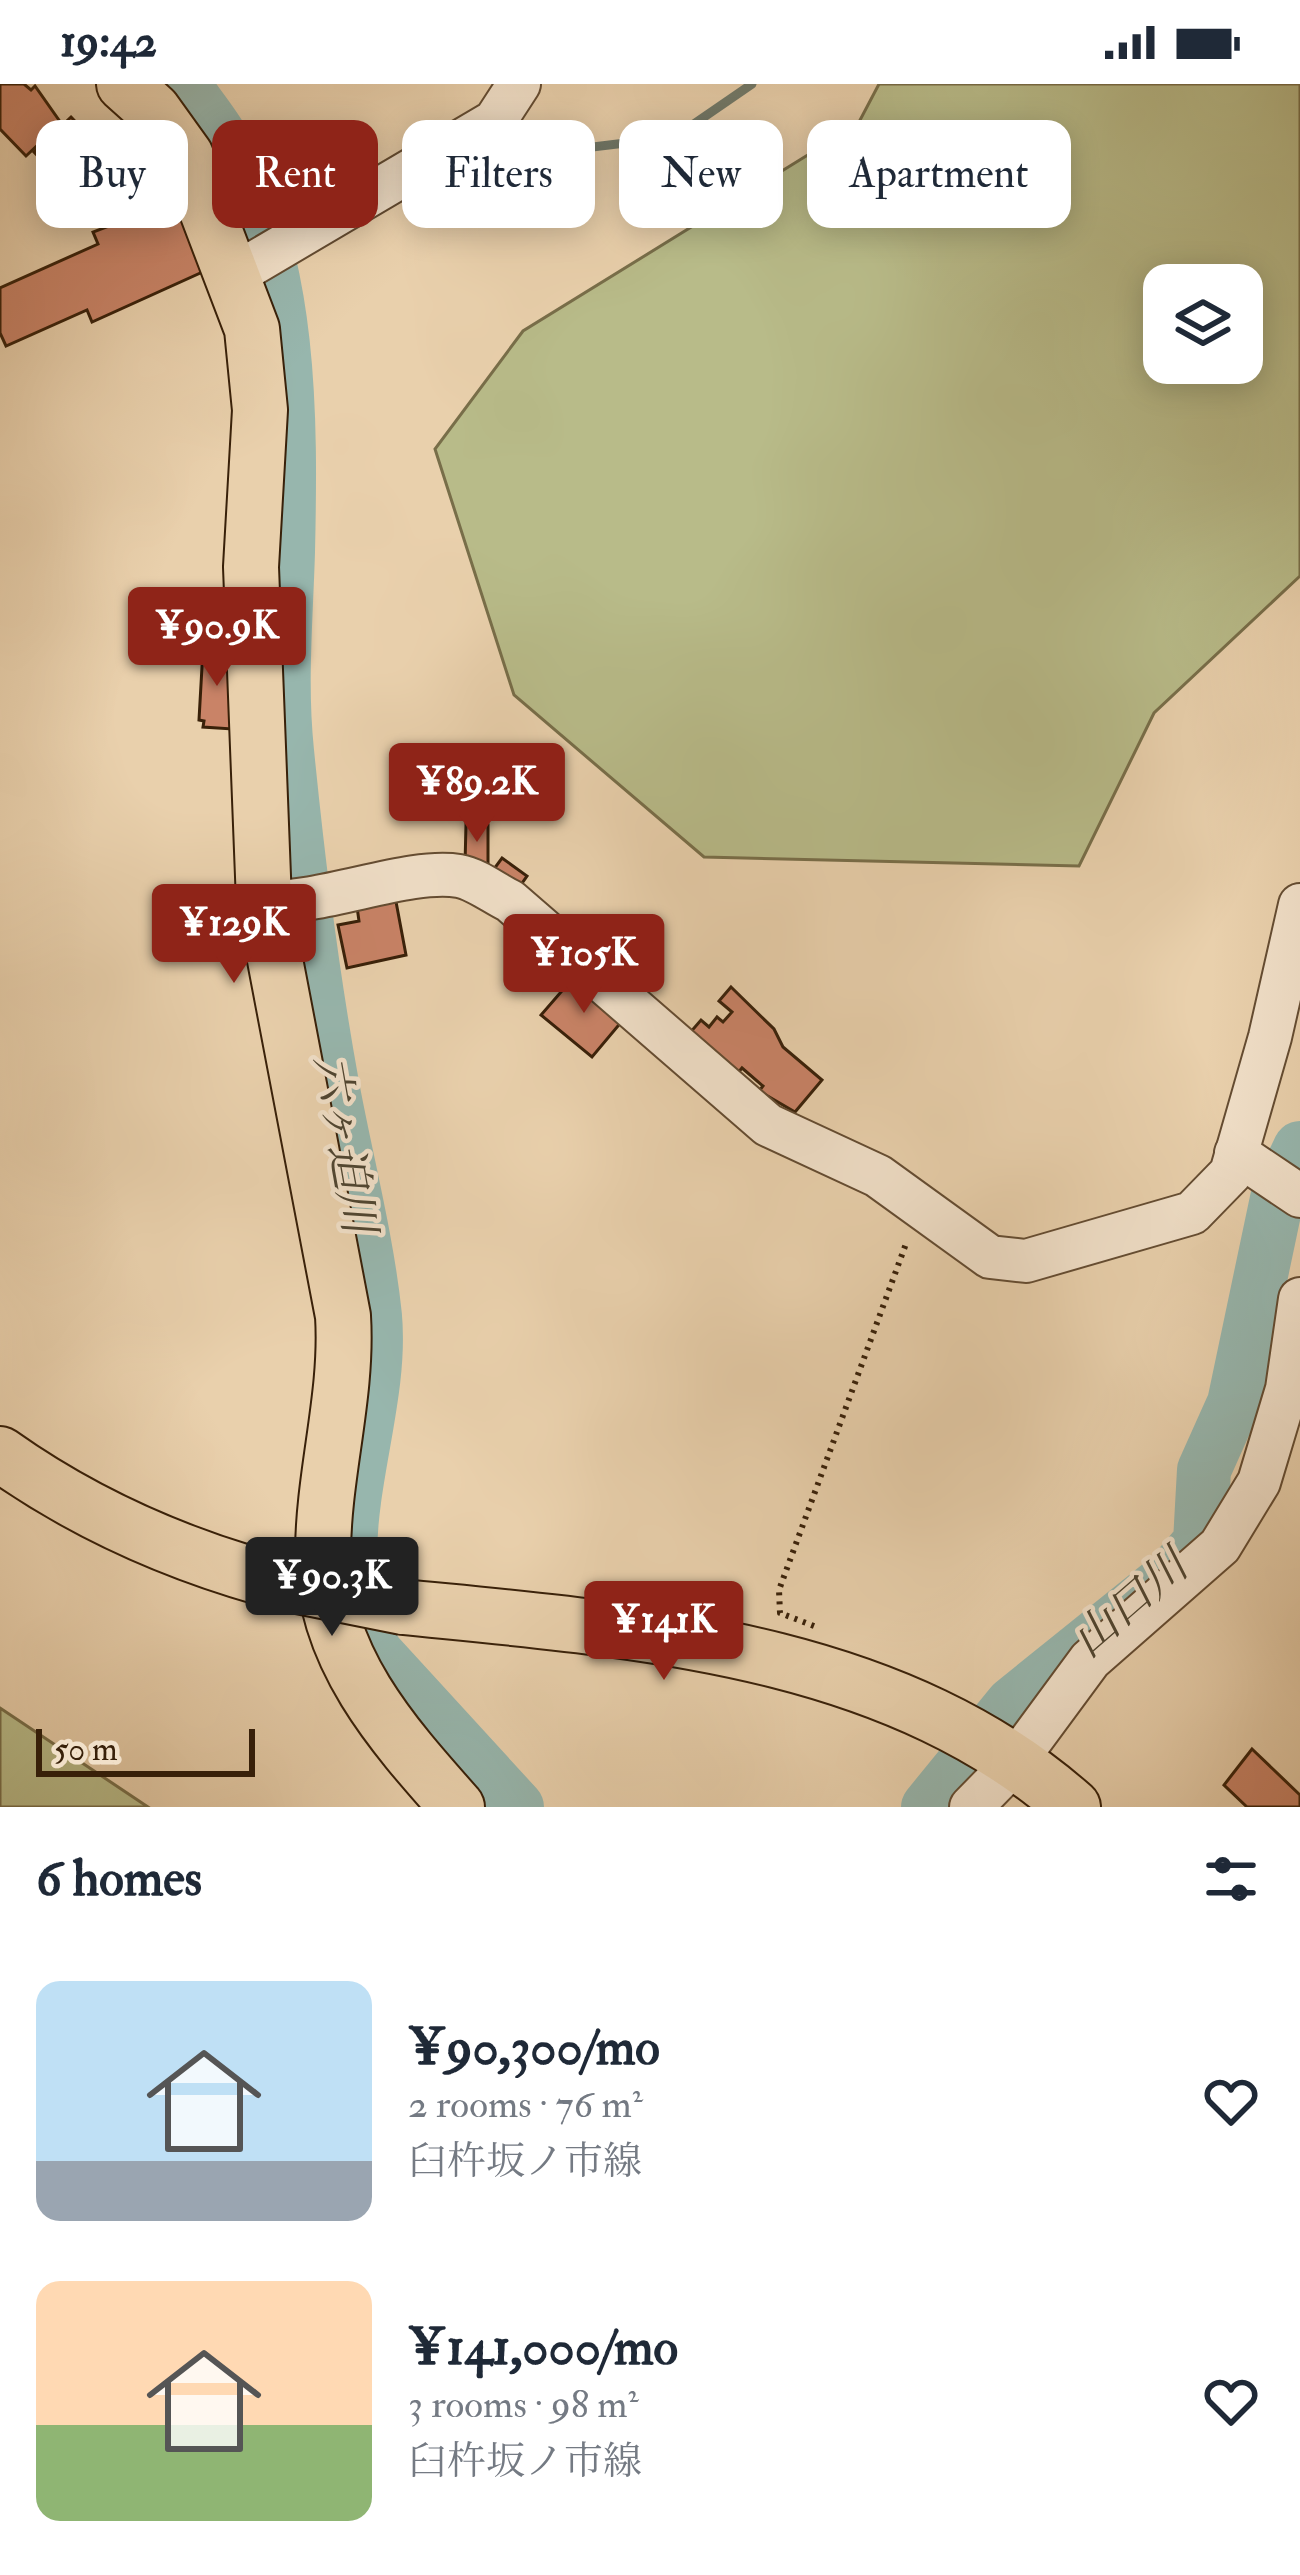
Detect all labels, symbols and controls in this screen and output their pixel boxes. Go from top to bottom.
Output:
text: 19:42 [60,14,157,70]
chip: Buy [36,120,188,228]
chip: Rent [212,120,378,228]
chip: Filters [402,120,595,228]
chip: New [619,120,783,228]
chip: Apartment [807,120,1071,228]
map controls [1143,264,1263,384]
button: layers [1143,264,1263,384]
pin: ¥90.9K [119,587,315,689]
text: ¥90.9K [155,601,279,650]
pin: ¥89.2K [379,743,575,845]
text: ¥89.2K [416,757,538,806]
pin: ¥129K [150,884,318,986]
text: ¥129K [179,898,289,947]
pin: ¥105K [500,914,668,1016]
text: ¥105K [530,928,638,977]
water label: 六ヶ迫川 [301,1050,388,1242]
water label: 山口川 [1061,1535,1203,1669]
pin: ¥90.3K [234,1537,430,1639]
text: ¥90.3K [272,1551,392,1600]
pin: ¥141K [580,1581,748,1683]
text: ¥141K [611,1595,717,1644]
scale bar [36,1723,255,1776]
text: 50 m [54,1729,118,1770]
icon: filters [1198,1846,1264,1912]
text: 6 homes [36,1847,202,1911]
text: ¥90,300/mo [408,2016,660,2080]
icon: home [132,2029,276,2173]
icon: heart [1198,2068,1264,2134]
text: 2 rooms · 76 m² [408,2080,643,2129]
text: 臼杵坂ノ市線 [408,2137,642,2186]
text: ¥141,000/mo [408,2316,678,2380]
icon: home [132,2329,276,2473]
icon: heart [1198,2368,1264,2434]
text: 3 rooms · 98 m² [408,2380,639,2429]
text: 臼杵坂ノ市線 [408,2437,642,2486]

